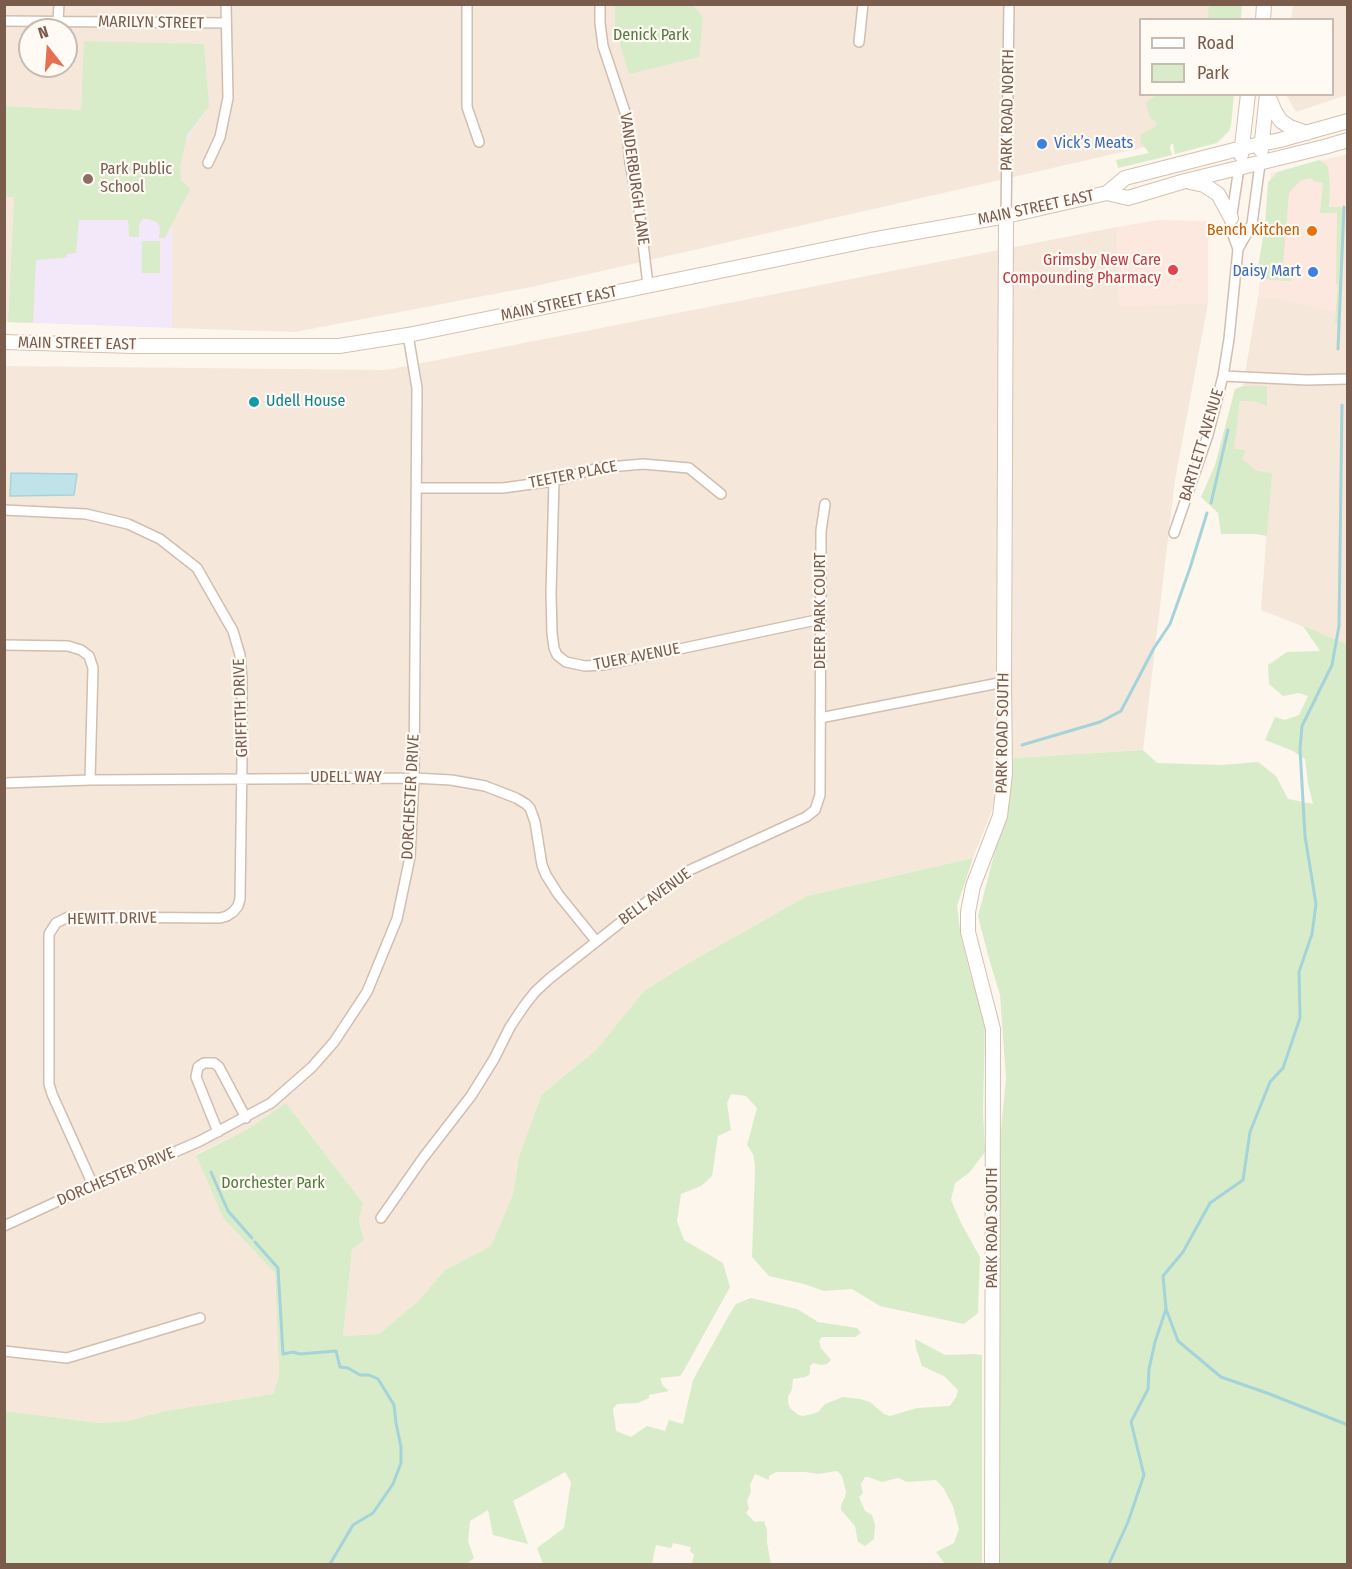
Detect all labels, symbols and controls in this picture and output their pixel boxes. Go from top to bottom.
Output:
street label: MARILYN STREET [98,12,204,34]
north arrow [18,18,78,78]
legend [1139,18,1334,96]
text: N [36,22,51,43]
park label: Denick Park [613,26,689,46]
text: Road [1197,32,1234,54]
street label: PARK ROAD NORTH [997,49,1019,171]
text: Park [1197,62,1229,84]
street label: VANDERBURGH LANE [615,111,653,247]
place label: Vick’s Meats [1054,134,1133,154]
marker: Vick’s Meats [1035,137,1049,151]
place label: Park Public School [100,160,172,198]
marker: Park Public School [81,172,95,186]
street label: MAIN STREET EAST [976,186,1096,230]
place label: Bench Kitchen [1207,221,1300,241]
marker: Bench Kitchen [1305,224,1319,238]
place label: Grimsby New Care Compounding Pharmacy [1002,251,1161,289]
place label: Daisy Mart [1232,262,1301,282]
marker: Grimsby New Care Compounding Pharmacy [1166,263,1180,277]
marker: Daisy Mart [1306,265,1320,279]
street label: MAIN STREET EAST [499,282,619,326]
street label: MAIN STREET EAST [18,333,136,355]
street label: BARTLETT AVENUE [1176,386,1228,504]
place label: Udell House [266,392,345,412]
marker: Udell House [247,395,261,409]
street label: TEETER PLACE [527,457,619,493]
street label: DEER PARK COURT [811,553,831,669]
street label: TUER AVENUE [592,639,682,675]
street label: GRIFFITH DRIVE [230,658,252,758]
street label: PARK ROAD SOUTH [992,672,1014,794]
street label: DORCHESTER DRIVE [398,734,424,860]
street label: UDELL WAY [310,768,382,788]
street label: BELL AVENUE [615,864,695,930]
street label: HEWITT DRIVE [67,909,157,929]
street label: DORCHESTER DRIVE [54,1144,178,1210]
street label: PARK ROAD SOUTH [983,1167,1003,1289]
park label: Dorchester Park [221,1174,325,1194]

